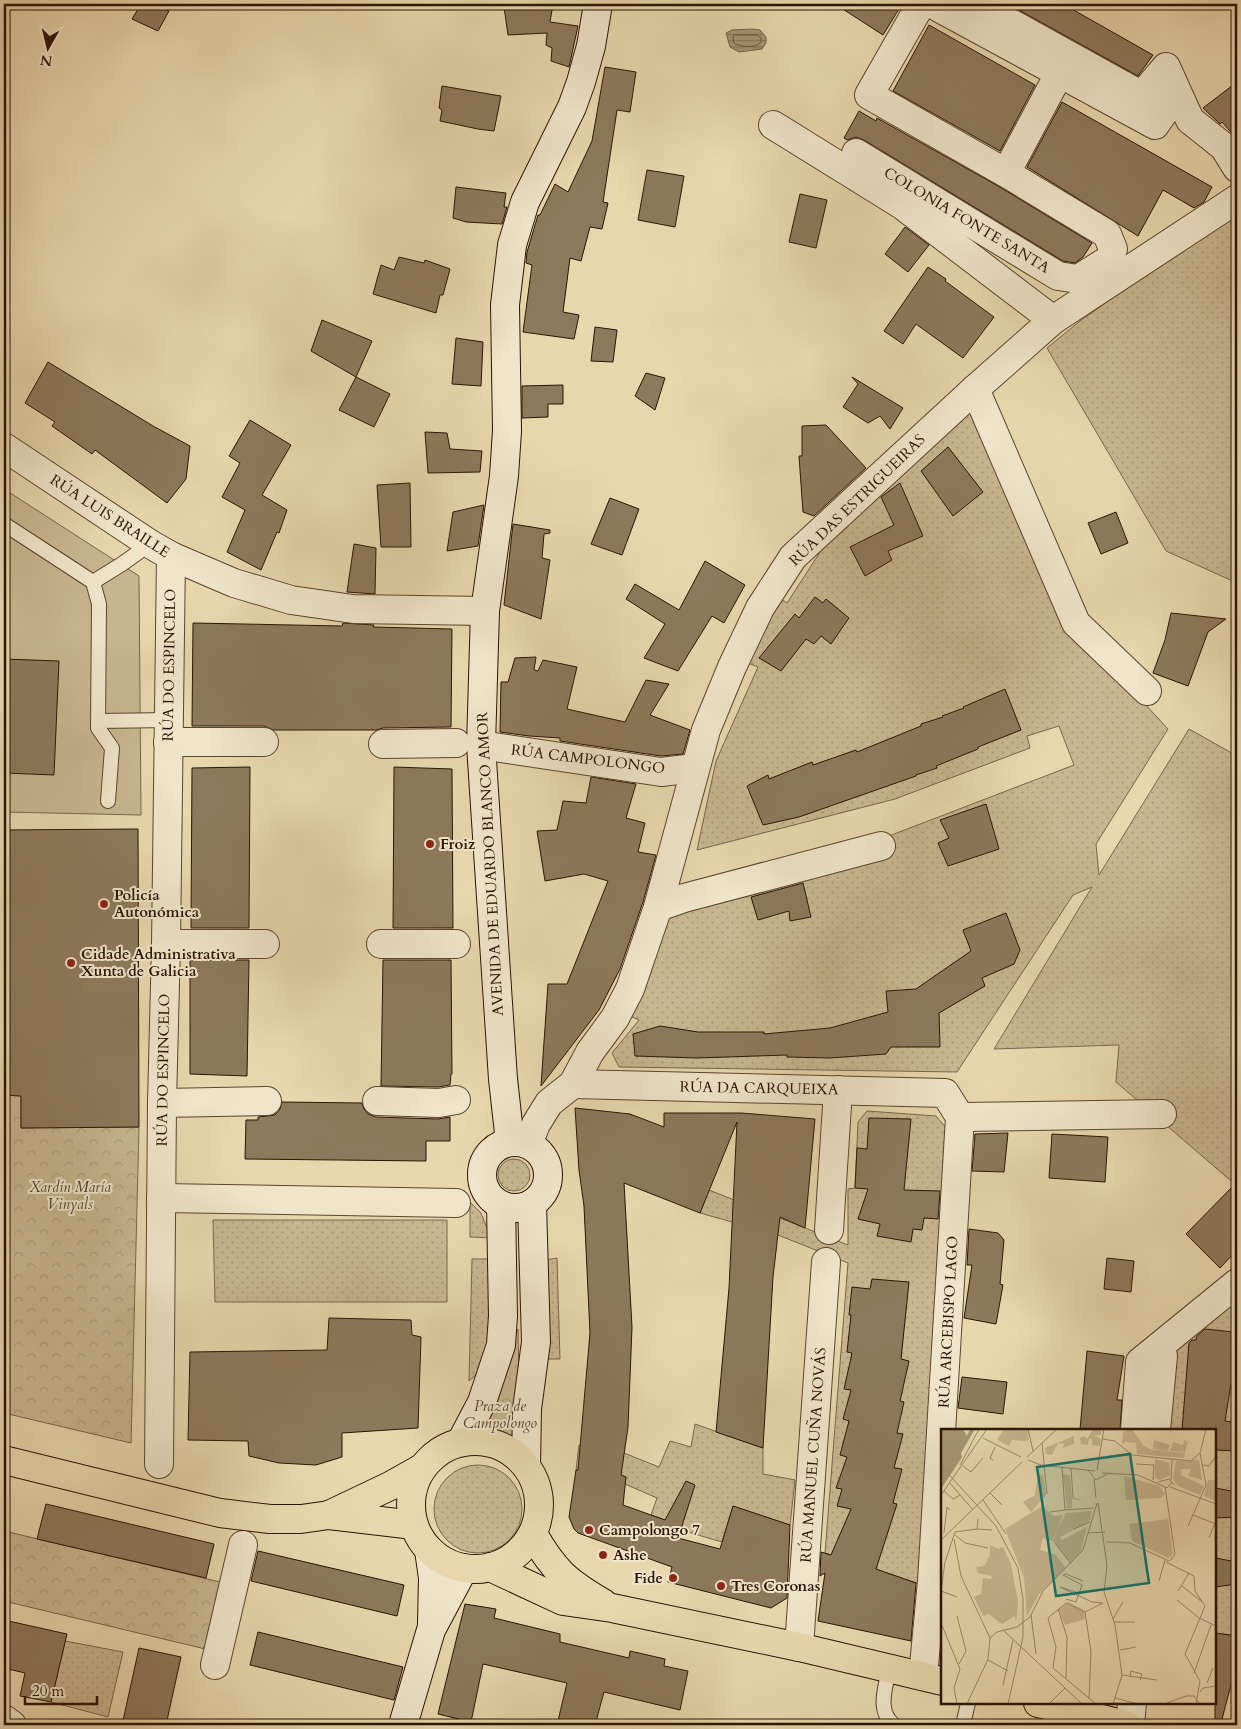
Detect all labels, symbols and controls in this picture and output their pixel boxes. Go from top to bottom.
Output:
north arrow [22,22,72,72]
text: N [39,50,54,71]
street label: COLONIA FONTE SANTA [880,162,1054,278]
street label: RÚA DAS ESTRIGUEIRAS [785,430,929,570]
street label: RÚA LUIS BRAILLE [46,470,174,562]
street label: RÚA DO ESPINCELO [158,588,180,742]
street label: AVENIDA DE EDUARDO BLANCO AMOR [472,711,508,1017]
street label: RÚA CAMPOLONGO [510,740,666,778]
place label: Froiz [440,834,476,854]
marker: Froiz [424,838,436,850]
place label: Policía Autonómica [114,885,200,922]
marker: Policía Autonómica [98,898,110,910]
place label: Cidade Administrativa Xunta de Galicia [81,944,236,981]
marker: Cidade Administrativa Xunta de Galicia [65,957,77,969]
street label: RÚA DO ESPINCELO [152,993,174,1147]
street label: RÚA DA CARQUEIXA [679,1077,839,1099]
park label: Xardín María Vinyals [29,1177,111,1214]
street label: RÚA ARCEBISPO LAGO [934,1235,962,1409]
street label: RÚA MANUEL CUÑA NOVÁS [795,1347,831,1563]
park label: Praza de Campolongo [463,1396,537,1433]
inset map [941,1429,1216,1704]
place label: Campolongo 7 [599,1520,700,1540]
marker: Campolongo 7 [583,1524,595,1536]
place label: Ashe [613,1545,647,1565]
marker: Ashe [597,1549,609,1561]
place label: Fide [634,1568,663,1588]
marker: Fide [667,1572,679,1584]
place label: Tres Coronas [731,1576,820,1596]
marker: Tres Coronas [715,1580,727,1592]
scale bar [25,1674,98,1706]
text: 20 m [32,1681,64,1701]

